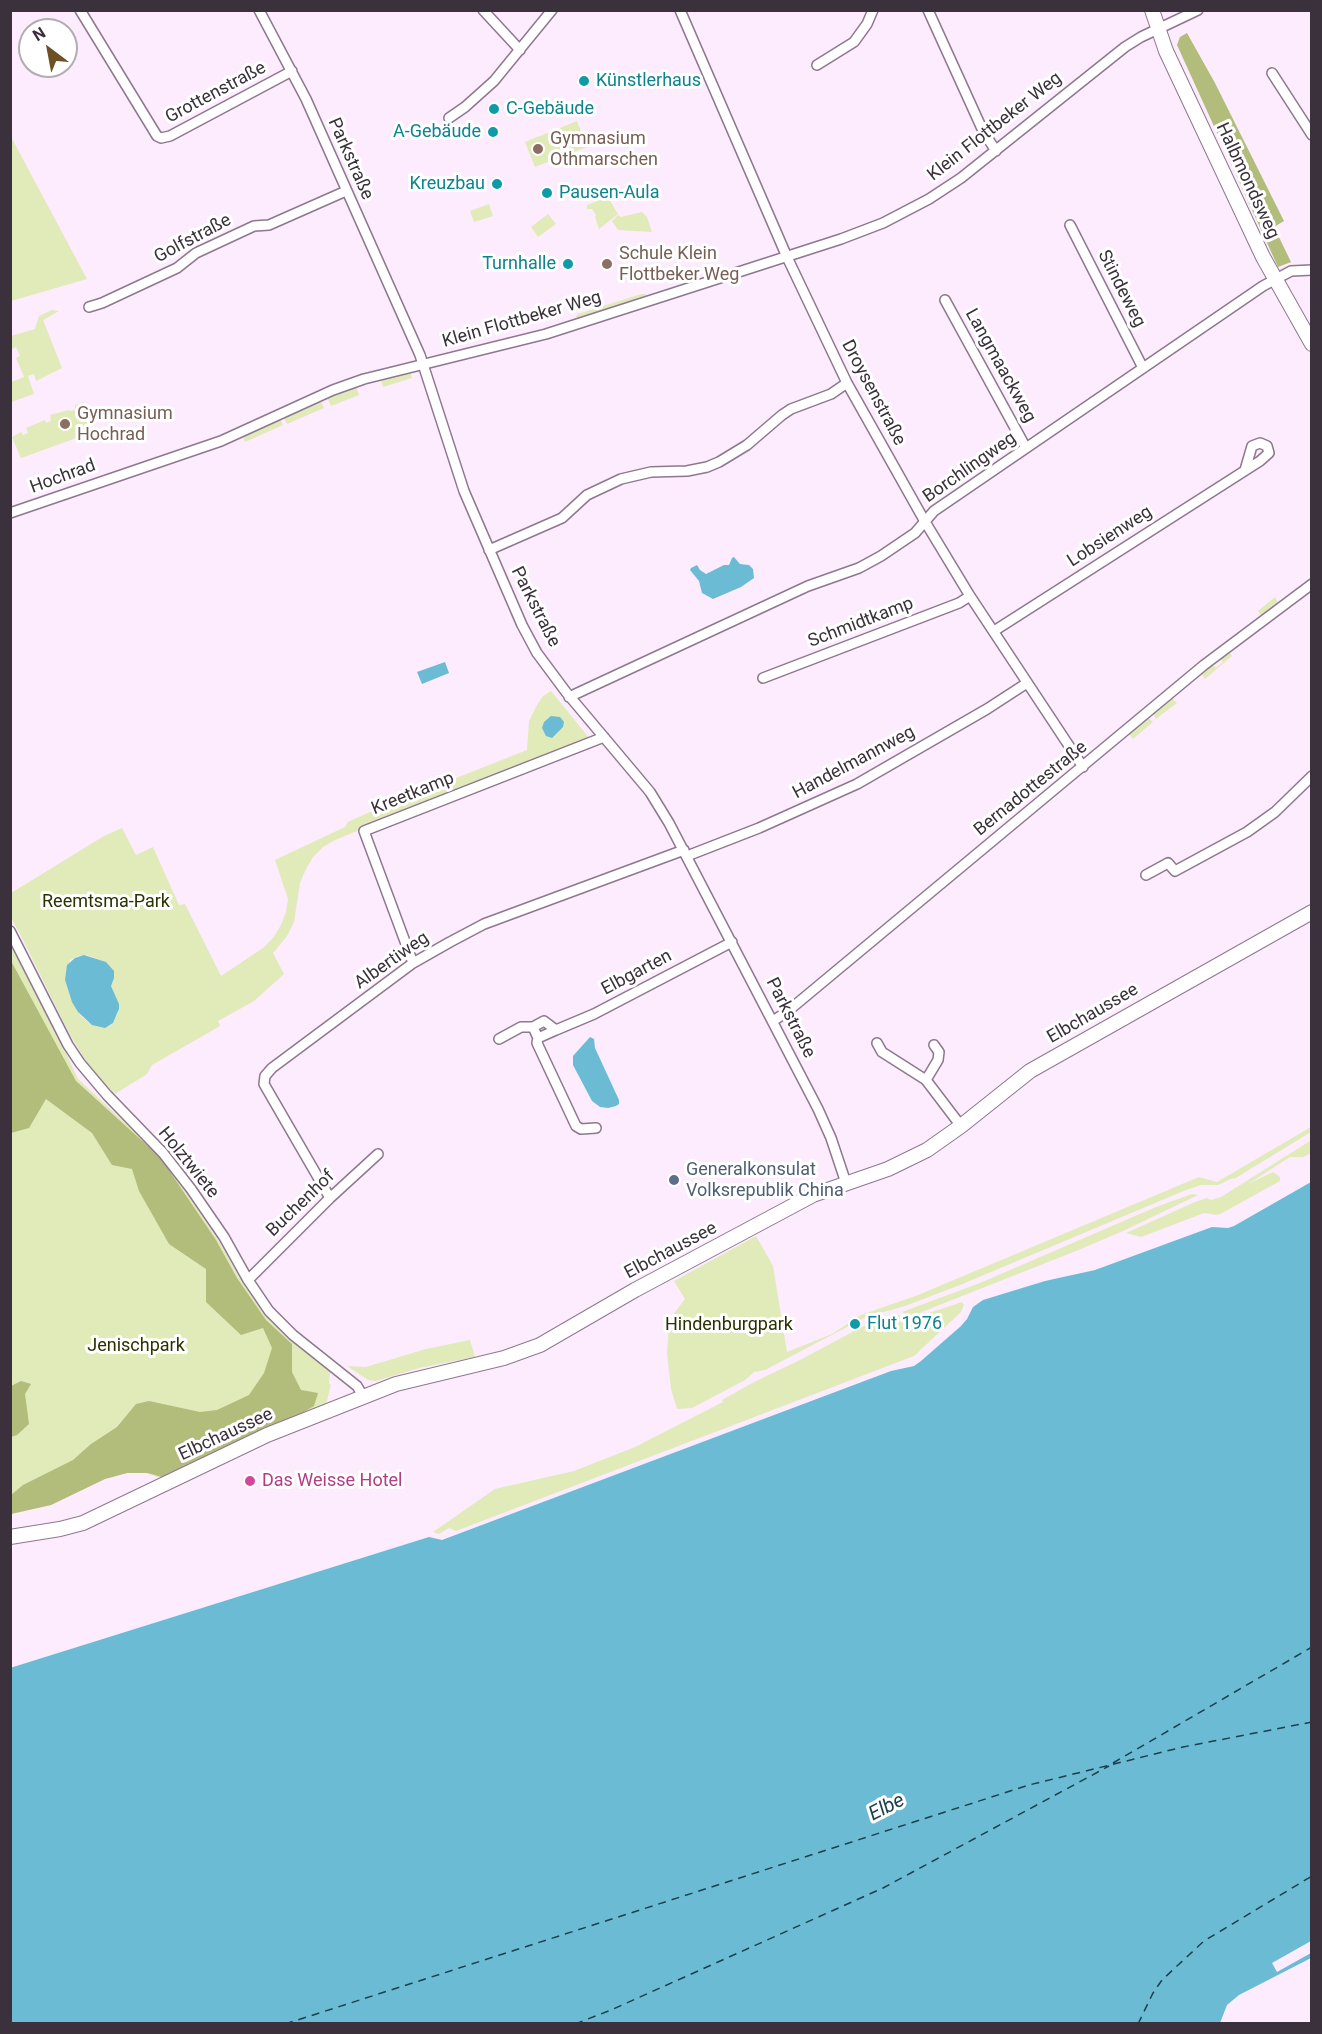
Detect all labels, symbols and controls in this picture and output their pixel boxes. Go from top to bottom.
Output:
north arrow [18,18,78,78]
text: N [29,23,49,45]
street label: Grottenstraße [162,57,270,129]
street label: Klein Flottbeker Weg [924,68,1066,186]
place label: Künstlerhaus [596,70,701,92]
marker: Künstlerhaus [577,74,591,88]
place label: C-Gebäude [506,98,594,120]
marker: C-Gebäude [487,102,501,116]
street label: Parkstraße [322,115,378,203]
street label: Halbmondsweg [1211,119,1283,243]
place label: A-Gebäude [393,121,481,143]
marker: A-Gebäude [486,125,500,139]
place label: Gymnasium Othmarschen [550,128,658,170]
marker: Gymnasium Othmarschen [531,142,545,156]
place label: Kreuzbau [410,173,485,195]
marker: Kreuzbau [490,177,504,191]
place label: Pausen-Aula [559,182,659,204]
marker: Pausen-Aula [540,186,554,200]
street label: Golfstraße [151,210,235,268]
place label: Schule Klein Flottbeker Weg [619,243,739,286]
street label: Stindeweg [1092,247,1150,331]
place label: Turnhalle [482,253,556,275]
marker: Turnhalle [561,257,575,271]
marker: Schule Klein Flottbeker Weg [600,257,614,271]
street label: Klein Flottbeker Weg [440,287,604,353]
street label: Langmaackweg [960,305,1040,427]
street label: Droysenstraße [836,337,910,449]
place label: Gymnasium Hochrad [77,403,173,446]
marker: Gymnasium Hochrad [58,417,72,431]
street label: Borchlingweg [919,428,1021,508]
street label: Hochrad [27,455,99,499]
street label: Lobsienweg [1064,502,1156,572]
street label: Parkstraße [506,563,564,651]
street label: Schmidtkamp [805,593,917,653]
street label: Handelmannweg [789,722,919,804]
street label: Bernadottestraße [970,737,1092,841]
street label: Kreetkamp [369,768,457,820]
park label: Reemtsma-Park [42,891,170,913]
street label: Albertiweg [351,928,433,994]
street label: Elbgarten [598,946,676,1000]
street label: Parkstraße [761,974,819,1062]
street label: Elbchaussee [1044,979,1142,1049]
street label: Holztwiete [153,1123,223,1203]
place label: Generalkonsulat Volksrepublik China [686,1159,844,1202]
street label: Buchenhof [262,1166,340,1242]
marker: Generalkonsulat Volksrepublik China [667,1173,681,1187]
street label: Elbchaussee [621,1218,721,1284]
place label: Flut 1976 [867,1313,942,1335]
park label: Hindenburgpark [665,1314,793,1336]
marker: Flut 1976 [848,1317,862,1331]
park label: Jenischpark [87,1335,185,1357]
street label: Elbchaussee [175,1404,277,1466]
place label: Das Weisse Hotel [262,1470,402,1492]
marker: Das Weisse Hotel [243,1474,257,1488]
water label: Elbe [865,1789,909,1827]

